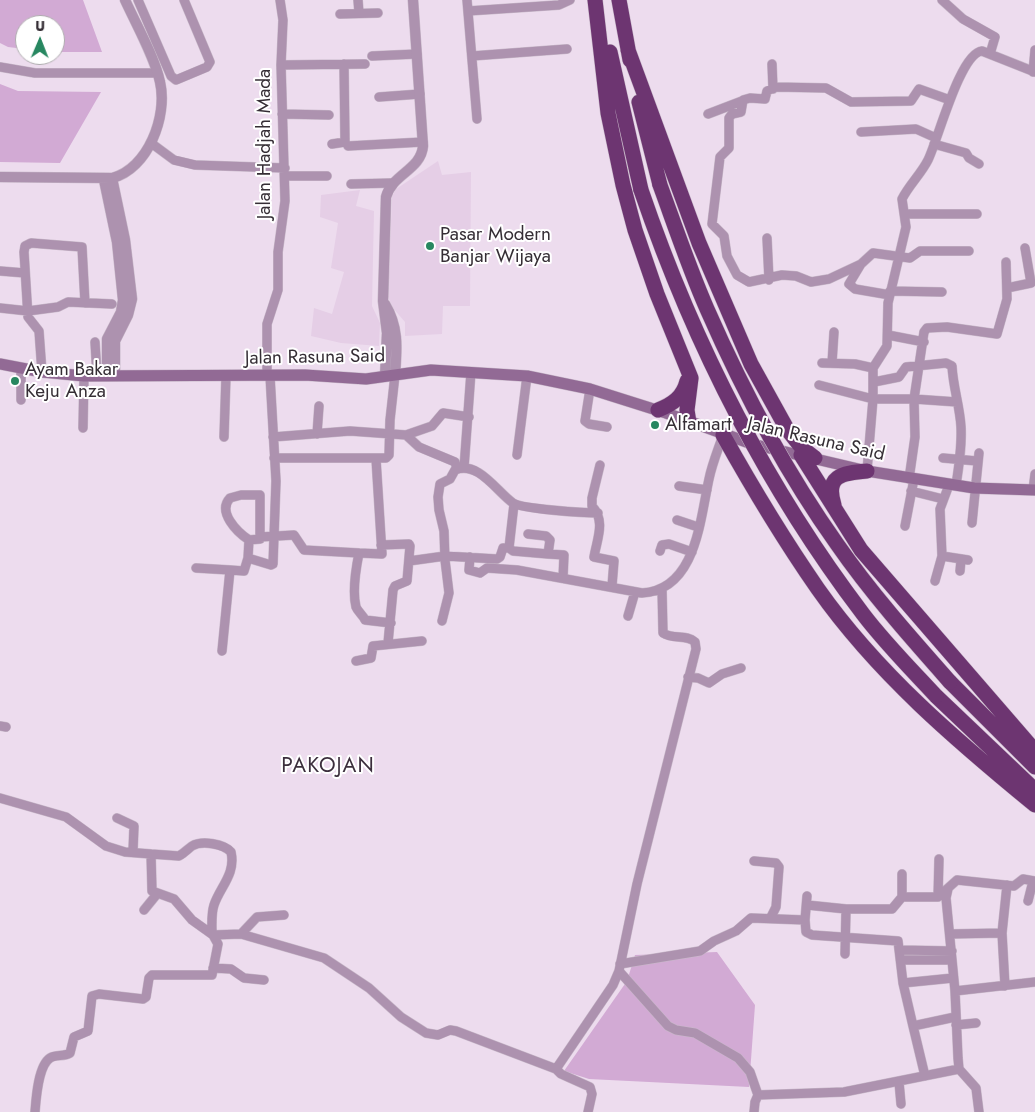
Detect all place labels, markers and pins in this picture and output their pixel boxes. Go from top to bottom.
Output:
place label: Pasar Modern Banjar Wijaya [440,224,551,268]
marker: Pasar Modern Banjar Wijaya [424,240,436,252]
place label: Ayam Bakar Keju Anza [25,359,118,403]
marker: Ayam Bakar Keju Anza [9,375,21,387]
place label: Alfamart [665,414,732,436]
marker: Alfamart [649,419,661,431]

